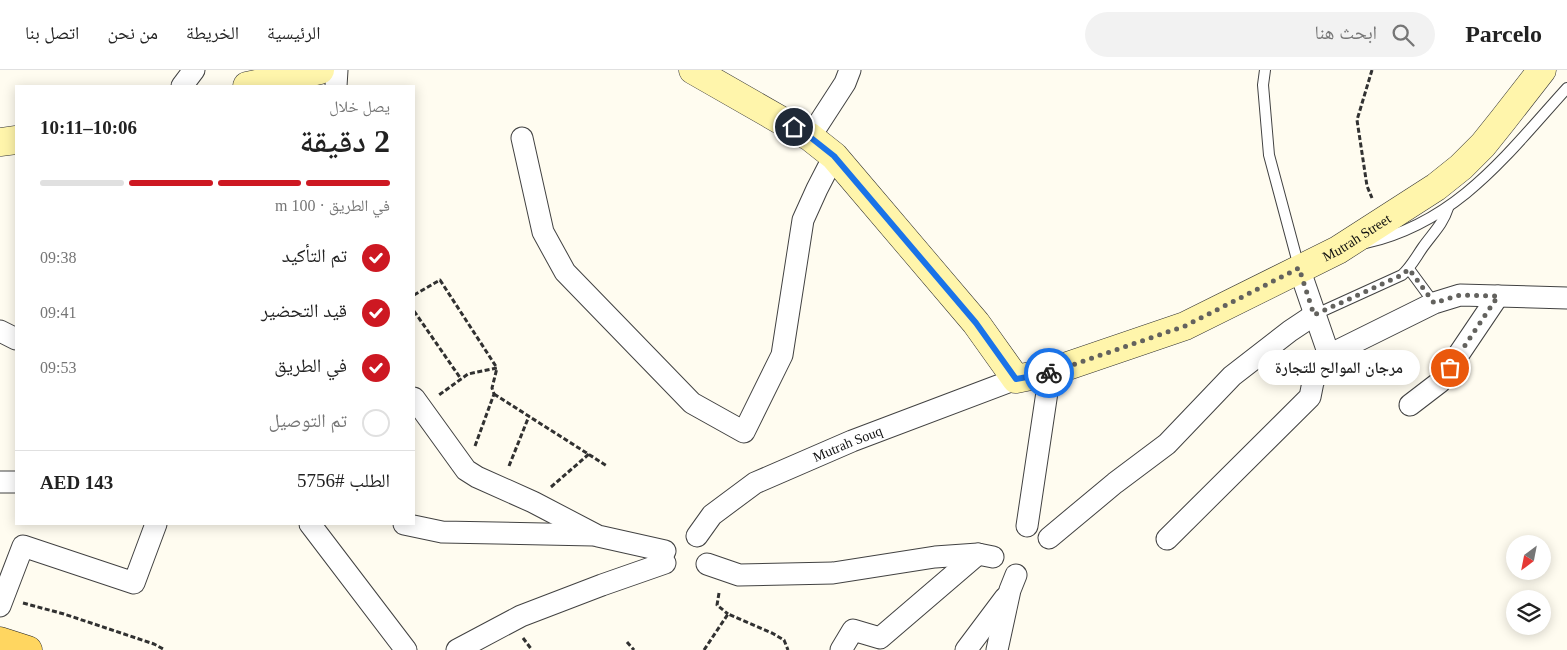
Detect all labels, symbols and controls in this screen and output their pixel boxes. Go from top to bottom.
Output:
search box [1085,12,1435,57]
icon: search [1389,21,1417,49]
text: Parcelo [1465,21,1542,47]
text: ابحث هنا [1314,22,1377,43]
text: اتصل بنا [25,23,79,43]
text: من نحن [107,23,158,43]
text: الخريطة [186,23,239,43]
text: الرئيسية [267,23,320,43]
text: يصل خلال [329,98,390,115]
pin [773,106,815,148]
icon: home [780,113,808,141]
text: 10:06–10:11 [40,117,137,138]
text: 2 دقيقة [300,123,390,159]
text: في الطريق · 100 m [275,197,390,214]
street label: Mutrah Street [1320,211,1394,264]
icon: check [362,244,390,272]
text: تم التأكيد [282,245,347,266]
text: 09:38 [40,249,76,266]
icon: check [362,299,390,327]
text: قيد التحضير [261,300,347,321]
text: 09:41 [40,304,76,321]
pin [1429,347,1471,389]
courier [1024,348,1074,398]
callout: مرجان الموالح للتجارة [1258,350,1420,386]
icon: check [362,354,390,382]
icon: bag [1436,354,1464,382]
text: في الطريق [274,355,347,376]
text: 09:53 [40,359,76,376]
icon: bike [1035,359,1063,387]
text: مرجان الموالح للتجارة [1275,359,1403,376]
text: تم التوصيل [268,410,347,431]
street label: Mutrah Souq [811,423,884,465]
text: الطلب #5756 [297,470,390,491]
text: AED 143 [40,472,113,493]
north arrow [1506,535,1551,580]
map controls [1506,535,1551,635]
button: layers [1506,590,1551,635]

